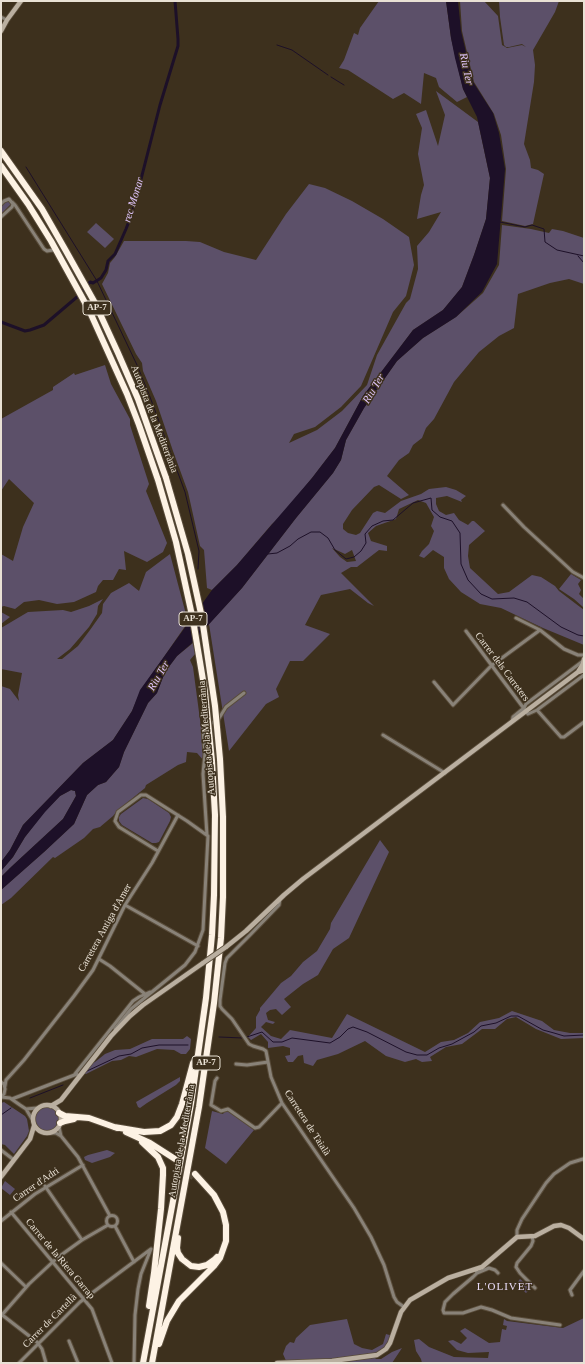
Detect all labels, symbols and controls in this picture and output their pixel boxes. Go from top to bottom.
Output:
water label: Riu Ter [456,52,476,86]
water label: rec Monar [121,176,147,224]
road number: AP-7 [83,301,111,315]
street label: Autopista de la Mediterrània [128,363,180,475]
water label: Riu Ter [360,372,388,406]
road number: AP-7 [179,612,207,626]
street label: Carrer dels Carreters [472,630,532,704]
water label: Riu Ter [145,659,173,693]
street label: Autopista de la Mediterrània [196,680,218,796]
street label: Carretera Antiga d'Amer [76,882,134,974]
road number: AP-7 [192,1056,220,1070]
street label: Autopista de la Mediterrània [166,1083,198,1199]
street label: Carretera de Taialà [281,1088,333,1158]
street label: Carrer d'Adri [11,1165,61,1205]
street label: Carrer de la Riera Garrap [23,1216,97,1302]
district label: L'OLIVET [477,1280,533,1294]
street label: Carrer de Cartellà [20,1291,80,1351]

